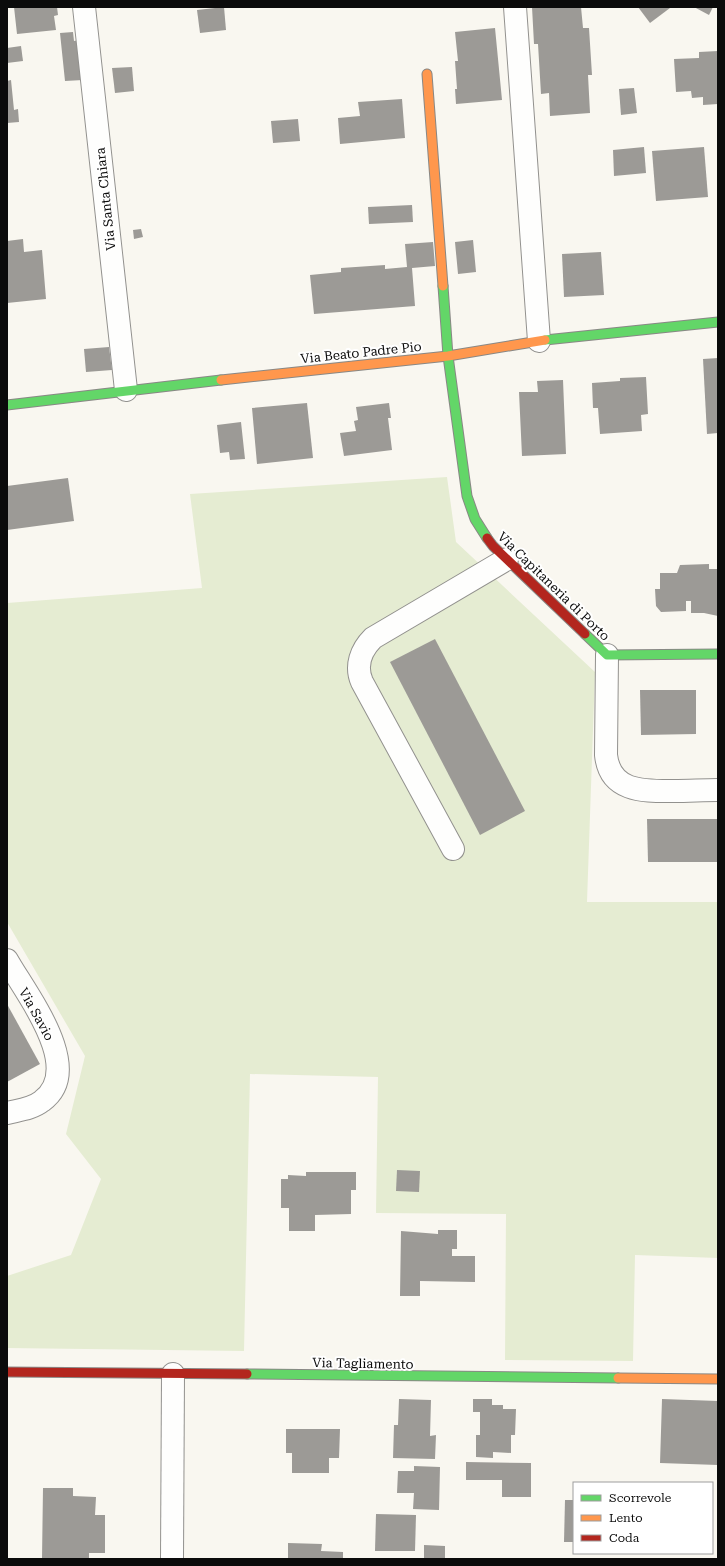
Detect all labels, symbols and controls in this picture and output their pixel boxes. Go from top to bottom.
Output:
street label: Via Santa Chiara [93,147,118,251]
street label: Via Beato Padre Pio [300,339,422,366]
street label: Via Capitaneria di Porto [495,529,613,644]
street label: Via Savio [16,985,57,1043]
street label: Via Tagliamento [312,1355,414,1372]
legend [573,1482,713,1554]
text: Scorrevole [609,1491,672,1505]
text: Lento [609,1511,643,1525]
text: Coda [609,1531,640,1545]

